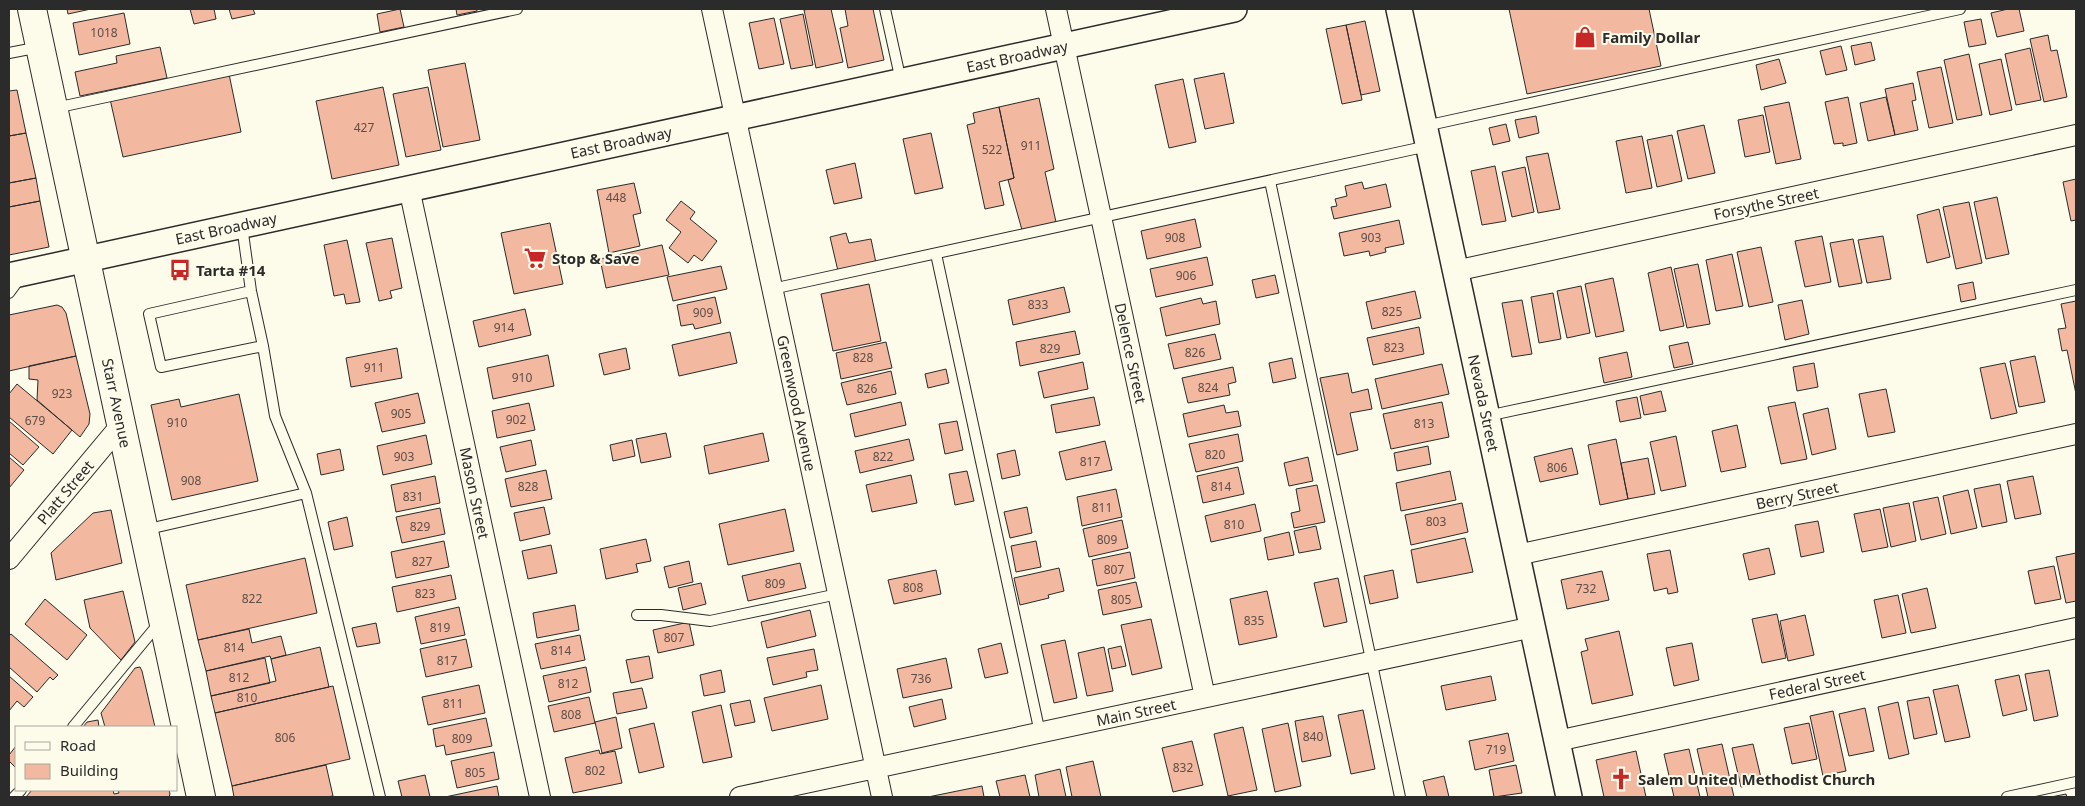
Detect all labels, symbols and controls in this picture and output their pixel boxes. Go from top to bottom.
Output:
house number: 1018 [90,24,118,41]
shop icon: Family Dollar [1572,24,1598,50]
place label: Family Dollar [1602,27,1701,47]
street label: East Broadway [964,35,1070,77]
house number: 427 [354,119,374,136]
street label: East Broadway [568,121,674,163]
house number: 911 [1021,137,1041,154]
house number: 522 [982,141,1002,158]
street label: Forsythe Street [1712,182,1821,224]
house number: 448 [606,189,626,206]
street label: East Broadway [173,207,279,249]
house number: 908 [1165,229,1185,246]
house number: 903 [1361,229,1381,246]
supermarket icon: Stop & Save [522,245,548,271]
place label: Stop & Save [552,248,639,268]
bus stop icon: Tarta #14 [167,257,193,283]
place label: Tarta #14 [196,260,266,280]
house number: 906 [1176,267,1196,284]
house number: 833 [1028,296,1048,313]
street label: Delence Street [1111,301,1152,406]
house number: 825 [1382,303,1402,320]
house number: 909 [693,304,713,321]
house number: 914 [494,319,514,336]
street label: Greenwood Avenue [773,333,821,473]
house number: 823 [1384,339,1404,356]
house number: 829 [1040,340,1060,357]
house number: 826 [1185,344,1205,361]
house number: 828 [853,349,873,366]
street label: Nevada Street [1464,352,1504,454]
street label: Starr Avenue [98,356,136,450]
house number: 911 [364,359,384,376]
house number: 910 [512,369,532,386]
house number: 824 [1198,379,1218,396]
house number: 826 [857,380,877,397]
house number: 923 [52,385,72,402]
house number: 905 [391,405,411,422]
house number: 902 [506,411,526,428]
house number: 679 [25,412,45,429]
house number: 910 [167,414,187,431]
house number: 813 [1414,415,1434,432]
street label: Mason Street [456,445,495,541]
house number: 820 [1205,446,1225,463]
house number: 903 [394,448,414,465]
house number: 822 [873,448,893,465]
house number: 817 [1080,453,1100,470]
street label: Platt Street [32,455,98,528]
house number: 806 [1547,459,1567,476]
house number: 908 [181,472,201,489]
street label: Berry Street [1754,476,1841,514]
house number: 828 [518,478,538,495]
house number: 814 [1211,478,1231,495]
house number: 831 [403,488,423,505]
house number: 811 [1092,499,1112,516]
house number: 803 [1426,513,1446,530]
house number: 810 [1224,516,1244,533]
house number: 829 [410,518,430,535]
house number: 809 [1097,531,1117,548]
house number: 827 [412,553,432,570]
house number: 807 [1104,561,1124,578]
house number: 809 [765,575,785,592]
house number: 808 [903,579,923,596]
house number: 732 [1576,580,1596,597]
house number: 823 [415,585,435,602]
house number: 822 [242,590,262,607]
house number: 805 [1111,591,1131,608]
house number: 835 [1244,612,1264,629]
house number: 819 [430,619,450,636]
house number: 807 [664,629,684,646]
house number: 814 [224,639,244,656]
house number: 814 [551,642,571,659]
house number: 817 [437,652,457,669]
street label: Federal Street [1767,664,1868,704]
house number: 812 [229,669,249,686]
house number: 736 [911,670,931,687]
house number: 812 [558,675,578,692]
house number: 810 [237,689,257,706]
street label: Main Street [1094,694,1178,730]
house number: 811 [443,695,463,712]
house number: 808 [561,706,581,723]
legend [15,726,178,791]
house number: 840 [1303,728,1323,745]
house number: 806 [275,729,295,746]
house number: 809 [452,730,472,747]
text: Road [60,735,96,755]
house number: 719 [1486,741,1506,758]
house number: 832 [1173,759,1193,776]
text: Building [60,760,118,780]
house number: 802 [585,762,605,779]
house number: 805 [465,764,485,781]
church icon: Salem United Methodist Church [1608,766,1634,792]
place label: Salem United Methodist Church [1638,769,1875,789]

